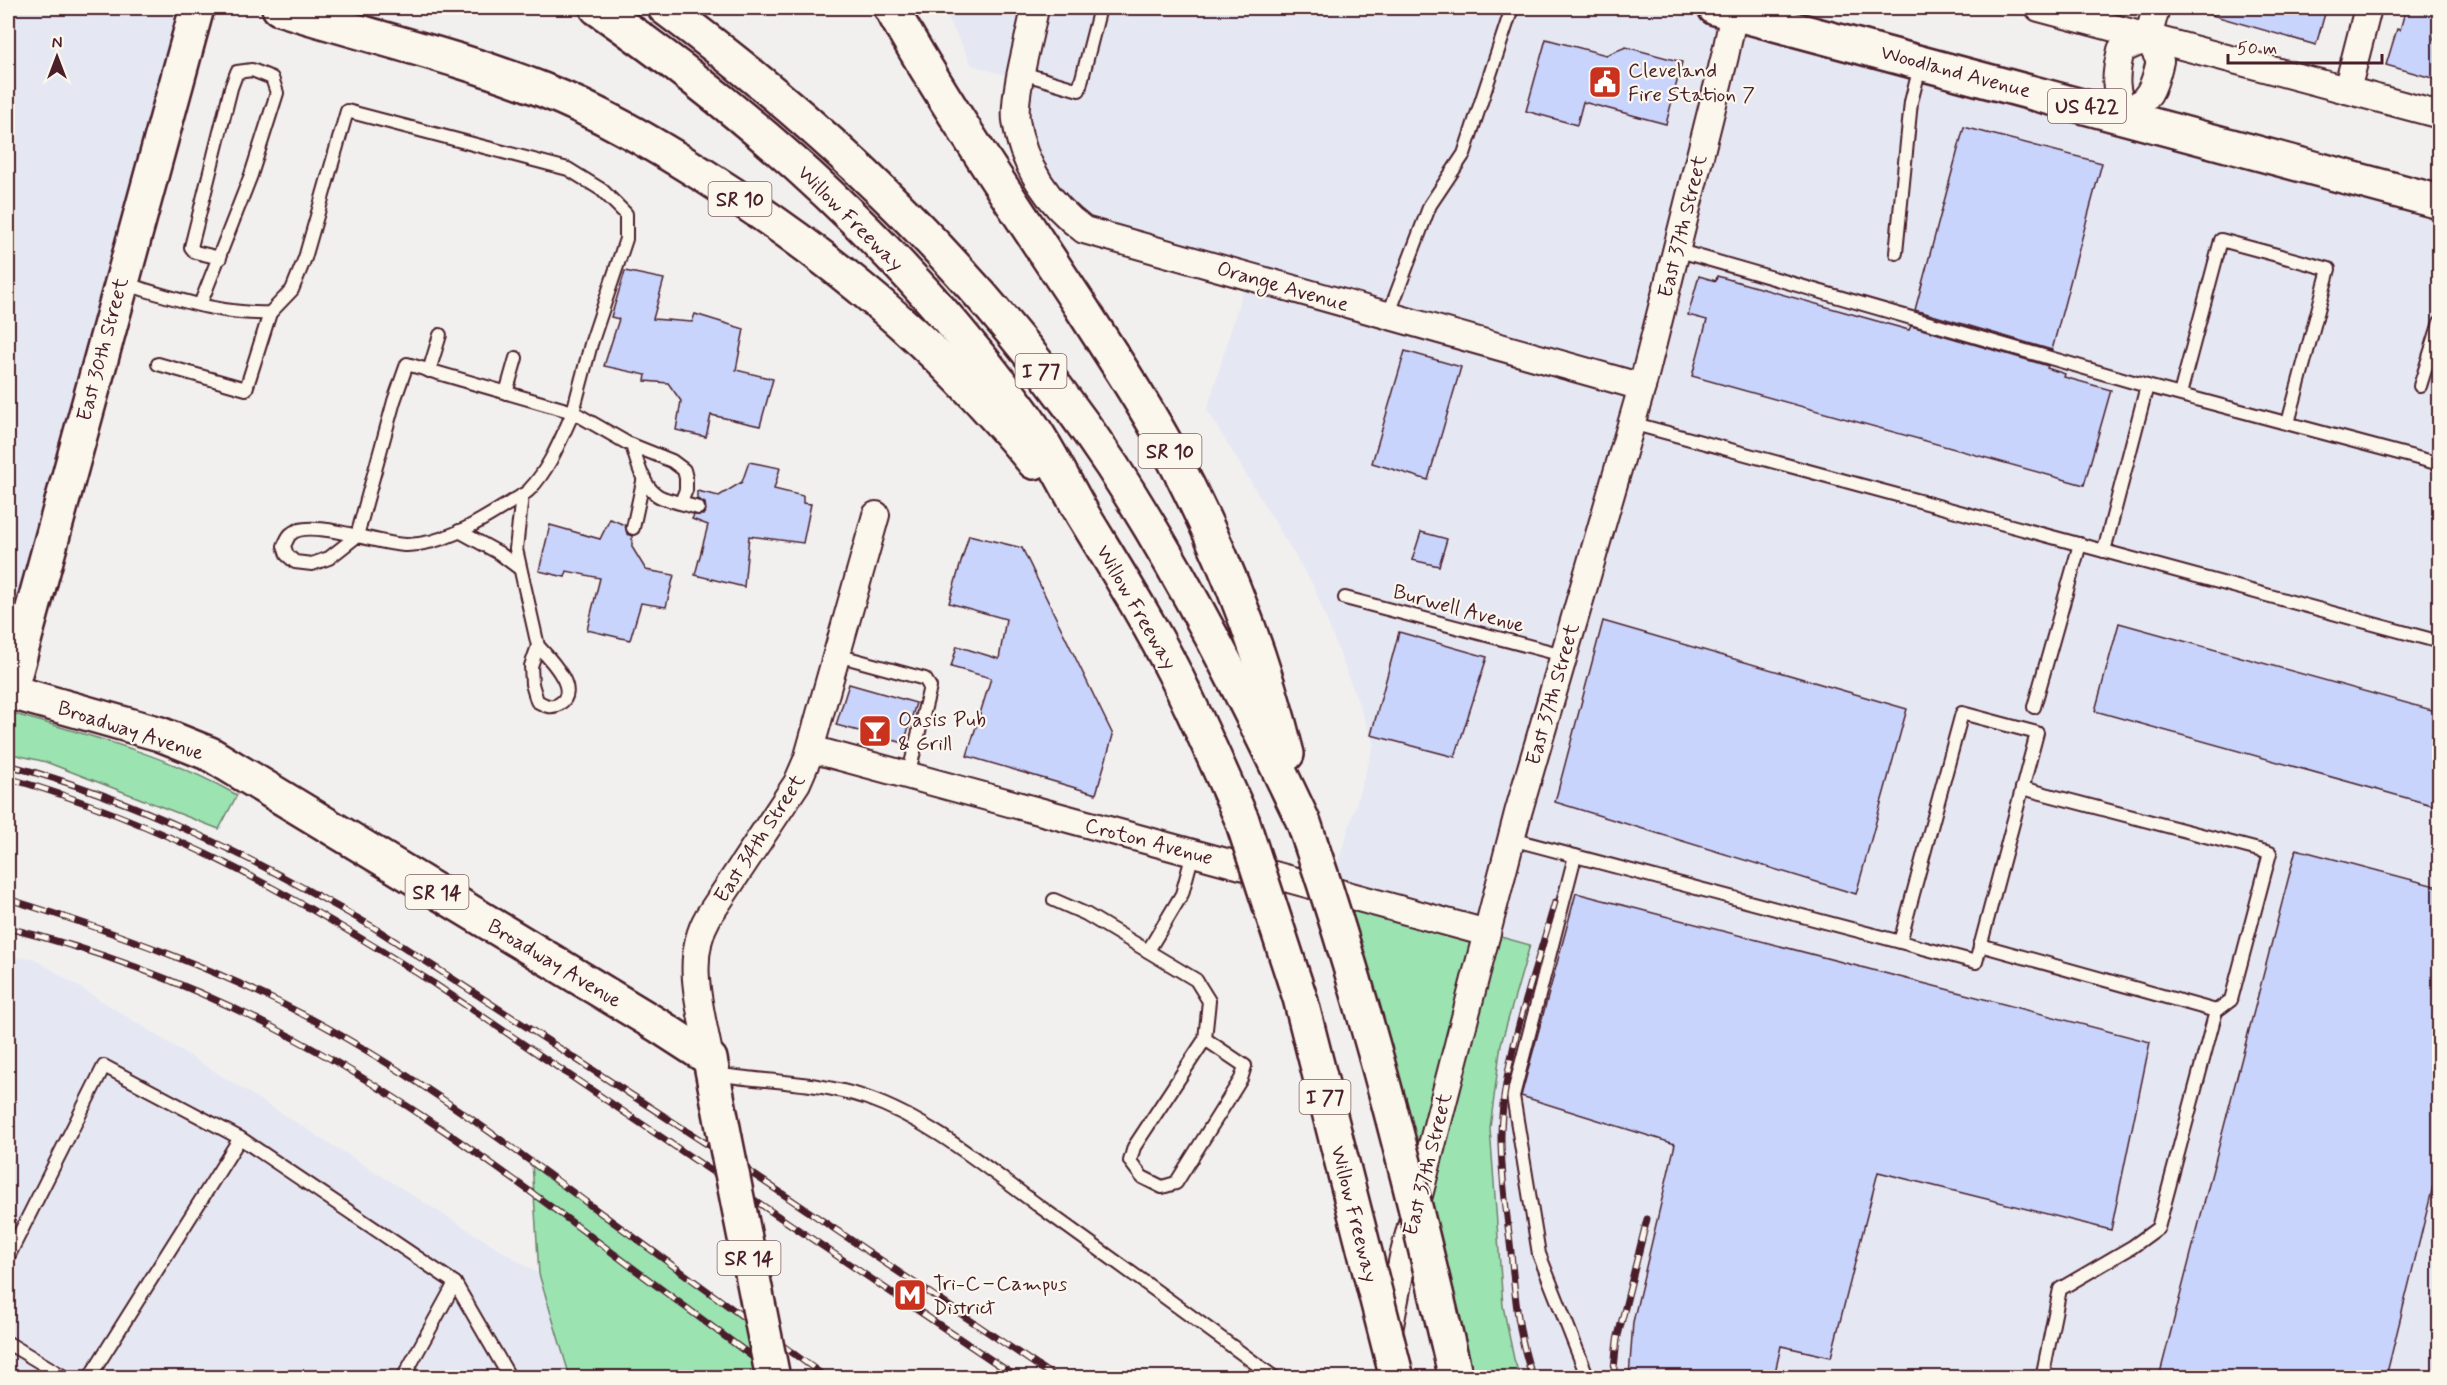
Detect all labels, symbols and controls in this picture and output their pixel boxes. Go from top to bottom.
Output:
north arrow [27,27,87,87]
scale bar [2228,27,2382,65]
text: N [52,33,62,54]
text: 50 m [2237,37,2277,61]
street label: Woodland Avenue [1877,38,2034,105]
place label: Cleveland Fire Station 7 [1628,57,1755,109]
public building icon: Cleveland Fire Station 7 [1587,64,1623,100]
road number: US 422 [2048,89,2126,123]
street label: East 37th Street [1652,151,1714,301]
street label: Willow Freeway [791,159,910,278]
road number: SR 10 [708,182,771,216]
street label: Orange Avenue [1213,255,1352,320]
street label: East 30th Street [70,274,136,424]
road number: I 77 [1016,354,1066,388]
road number: SR 10 [1138,434,1202,468]
street label: Willow Freeway [1089,540,1183,675]
street label: Burwell Avenue [1390,578,1528,640]
street label: East 37th Street [1519,619,1587,768]
street label: Broadway Avenue [54,694,207,768]
place label: Oasis Pub & Grill [898,706,986,758]
bar icon: Oasis Pub & Grill [857,713,893,749]
street label: East 34th Street [708,768,812,908]
street label: Croton Avenue [1082,811,1216,872]
road number: SR 14 [406,875,468,909]
street label: Broadway Avenue [482,913,627,1015]
road number: I 77 [1300,1080,1350,1114]
street label: East 37th Street [1397,1089,1459,1239]
street label: Willow Freeway [1324,1143,1385,1285]
road number: SR 14 [718,1241,780,1275]
place label: Tri-C–Campus District [933,1270,1067,1322]
metro station icon: Tri-C–Campus District [892,1277,928,1313]

